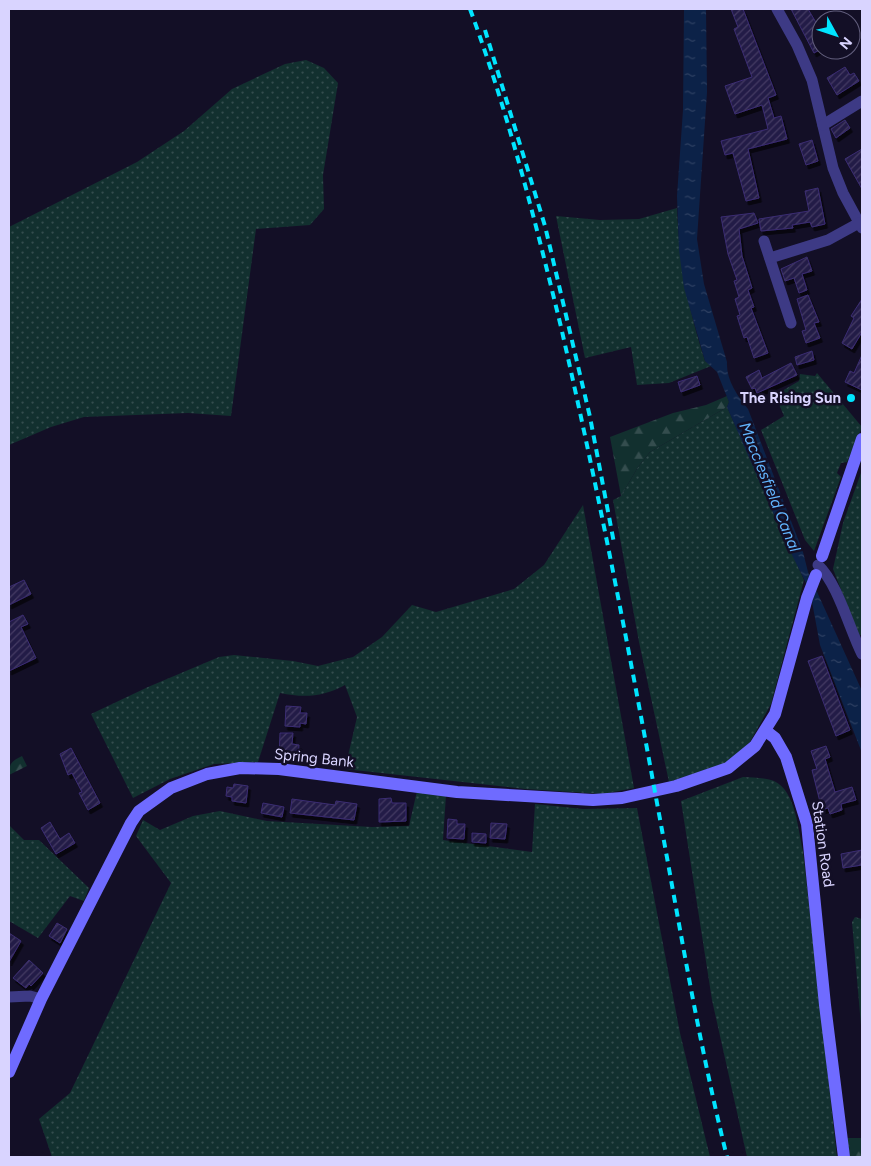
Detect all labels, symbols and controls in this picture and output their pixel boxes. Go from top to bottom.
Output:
north arrow [811,10,861,60]
text: N [836,33,856,53]
place label: The Rising Sun [740,389,841,407]
marker: The Rising Sun [845,392,857,404]
water label: Macclesfield Canal [735,419,805,555]
street label: Spring Bank [273,745,355,771]
street label: Station Road [808,800,838,888]

